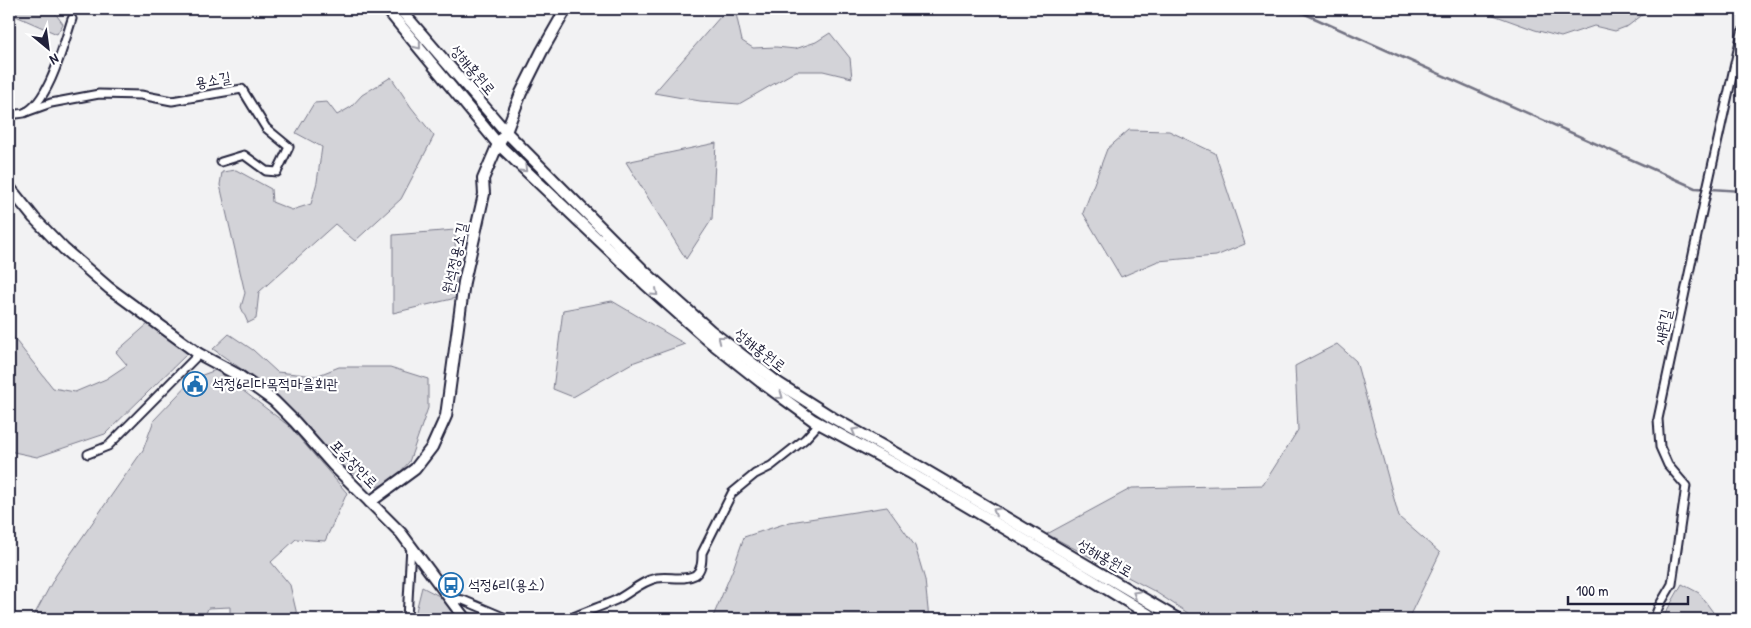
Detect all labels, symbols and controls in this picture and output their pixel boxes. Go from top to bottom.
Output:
north arrow [22,22,72,72]
street label: 성해홍원로 [446,40,501,100]
one-way arrow [412,41,421,50]
text: N [46,50,62,70]
street label: 용소길 [193,66,233,93]
one-way arrow [519,163,528,172]
street label: 원석정용소길 [437,220,472,295]
one-way arrow [649,287,658,295]
street label: 새원길 [1648,307,1677,347]
street label: 성해홍원로 [730,323,791,376]
one-way arrow [717,336,727,345]
public building icon: 석정6리다목적마을회관 [182,371,208,397]
place label: 석정6리다목적마을회관 [212,373,339,394]
one-way arrow [774,390,784,399]
one-way arrow [852,427,861,437]
street label: 포승장안로 [326,435,383,493]
one-way arrow [993,508,1002,518]
street label: 성해홍원로 [1074,533,1137,582]
bus stop icon: 석정6리(용소) [438,572,464,598]
scale bar [1568,573,1688,605]
place label: 석정6리(용소) [468,574,545,595]
text: 100 m [1576,580,1609,601]
one-way arrow [1133,590,1142,600]

